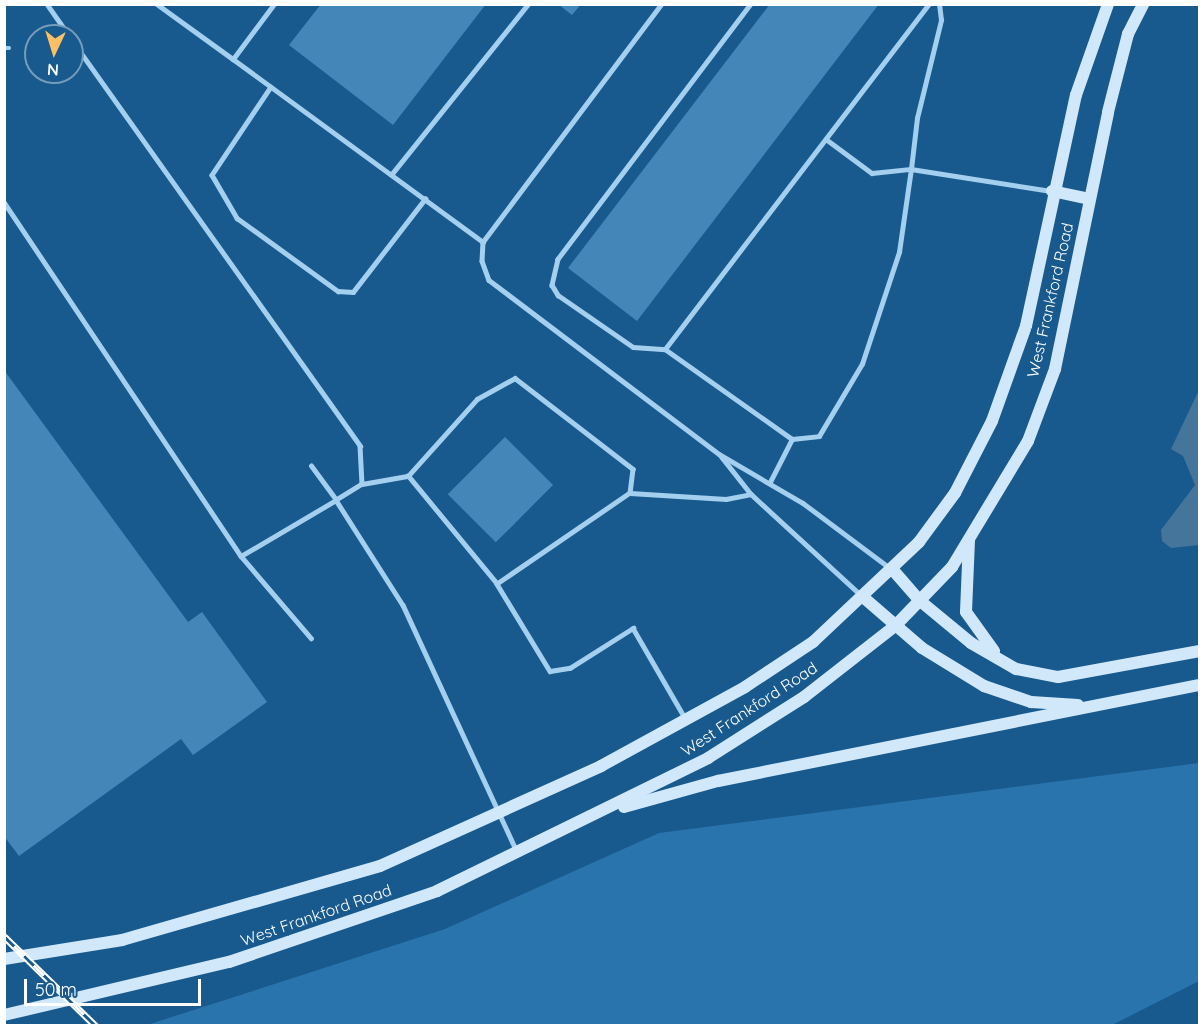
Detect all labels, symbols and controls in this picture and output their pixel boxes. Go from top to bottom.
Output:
north arrow [24,24,84,84]
text: N [46,60,59,80]
street label: West Frankford Road [1023,221,1077,379]
street label: West Frankford Road [677,658,821,760]
street label: West Frankford Road [238,880,394,950]
scale bar [27,967,204,1005]
text: 50 m [35,978,77,1001]

